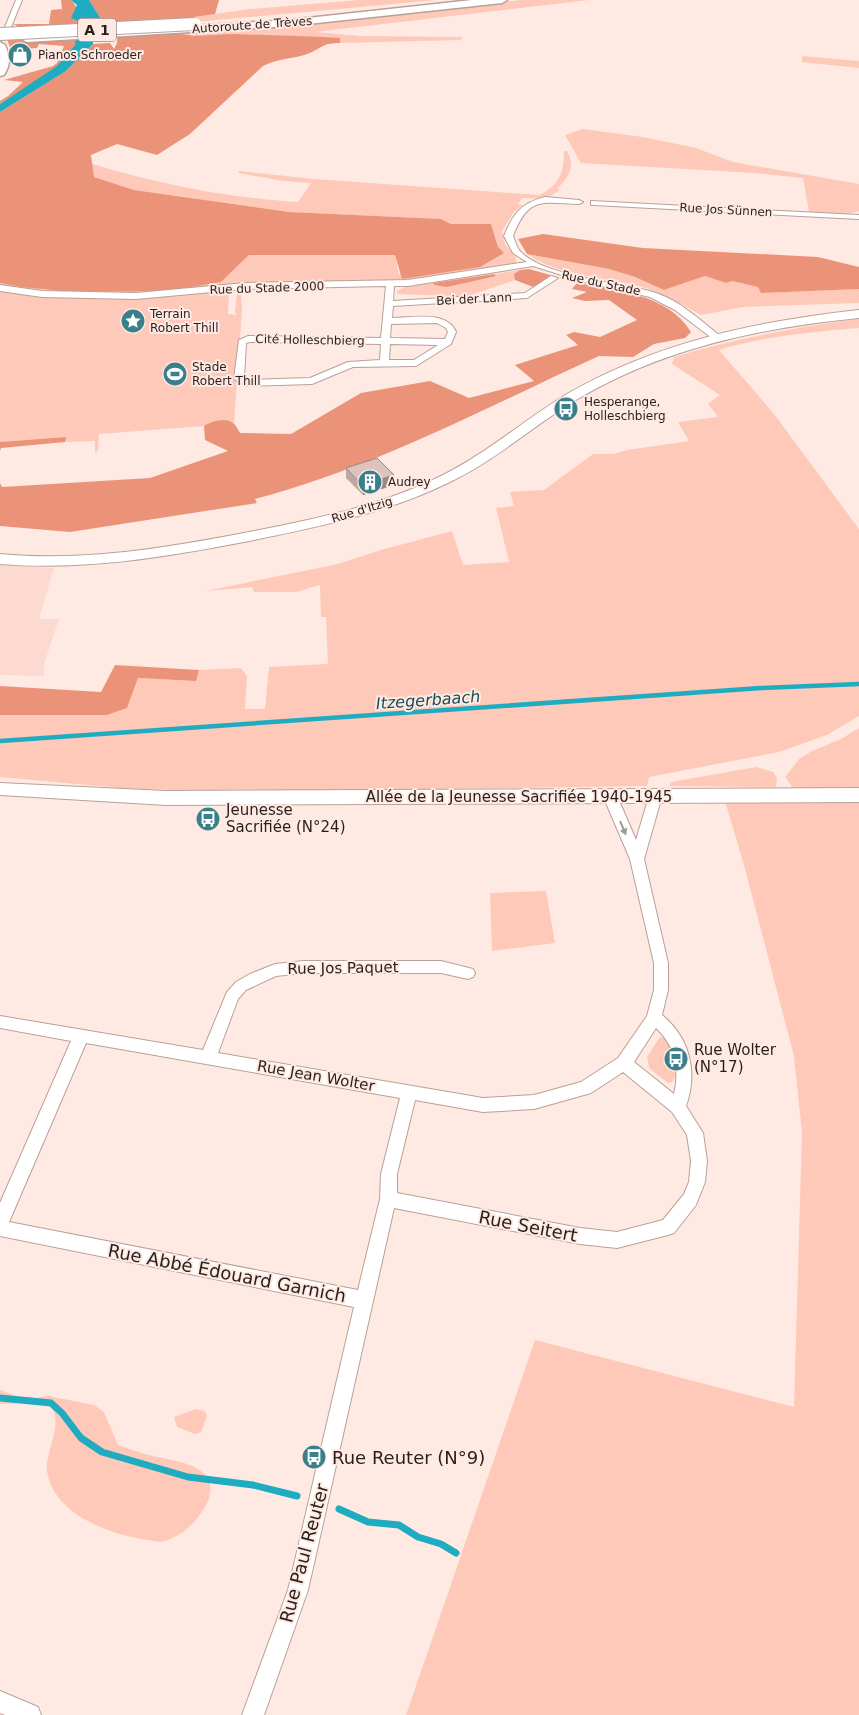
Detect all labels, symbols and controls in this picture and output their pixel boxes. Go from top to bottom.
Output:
street label: Autoroute de Trèves [191,14,313,36]
road number: A 1 [78,18,116,42]
shop icon: Pianos Schroeder [7,42,33,68]
place label: Pianos Schroeder [38,48,142,62]
street label: Rue Jos Sünnen [679,201,773,219]
street label: Rue du Stade [560,268,642,298]
street label: Rue du Stade 2000 [209,279,325,297]
street label: Bei der Lann [436,290,512,308]
place label: Terrain Robert Thill [149,307,219,335]
place icon: Terrain Robert Thill [120,308,146,334]
street label: Cité Holleschbierg [255,332,365,348]
place label: Stade Robert Thill [192,360,261,388]
sports icon: Stade Robert Thill [162,361,188,387]
place label: Hesperange, Holleschbierg [584,395,666,423]
bus stop icon: Hesperange, Holleschbierg [553,396,579,422]
building icon: Audrey [357,469,383,495]
place label: Audrey [388,475,431,489]
street label: Rue d'Itzig [330,494,394,526]
water label: Itzegerbaach [375,687,481,713]
street label: Allée de la Jeunesse Sacrifiée 1940-1945 [366,788,672,806]
place label: Jeunesse Sacrifiée (N°24) [225,801,345,836]
bus stop icon: Jeunesse Sacrifiée (N°24) [195,806,221,832]
one-way arrow [620,821,628,835]
street label: Rue Jos Paquet [287,958,399,978]
place label: Rue Wolter (N°17) [694,1041,777,1076]
bus stop icon: Rue Wolter (N°17) [663,1046,689,1072]
street label: Rue Jean Wolter [256,1057,377,1095]
street label: Rue Seitert [477,1206,579,1246]
street label: Rue Abbé Édouard Garnich [106,1240,348,1306]
bus stop icon: Rue Reuter (N°9) [301,1444,327,1470]
place label: Rue Reuter (N°9) [332,1447,485,1468]
street label: Rue Paul Reuter [275,1481,333,1625]

